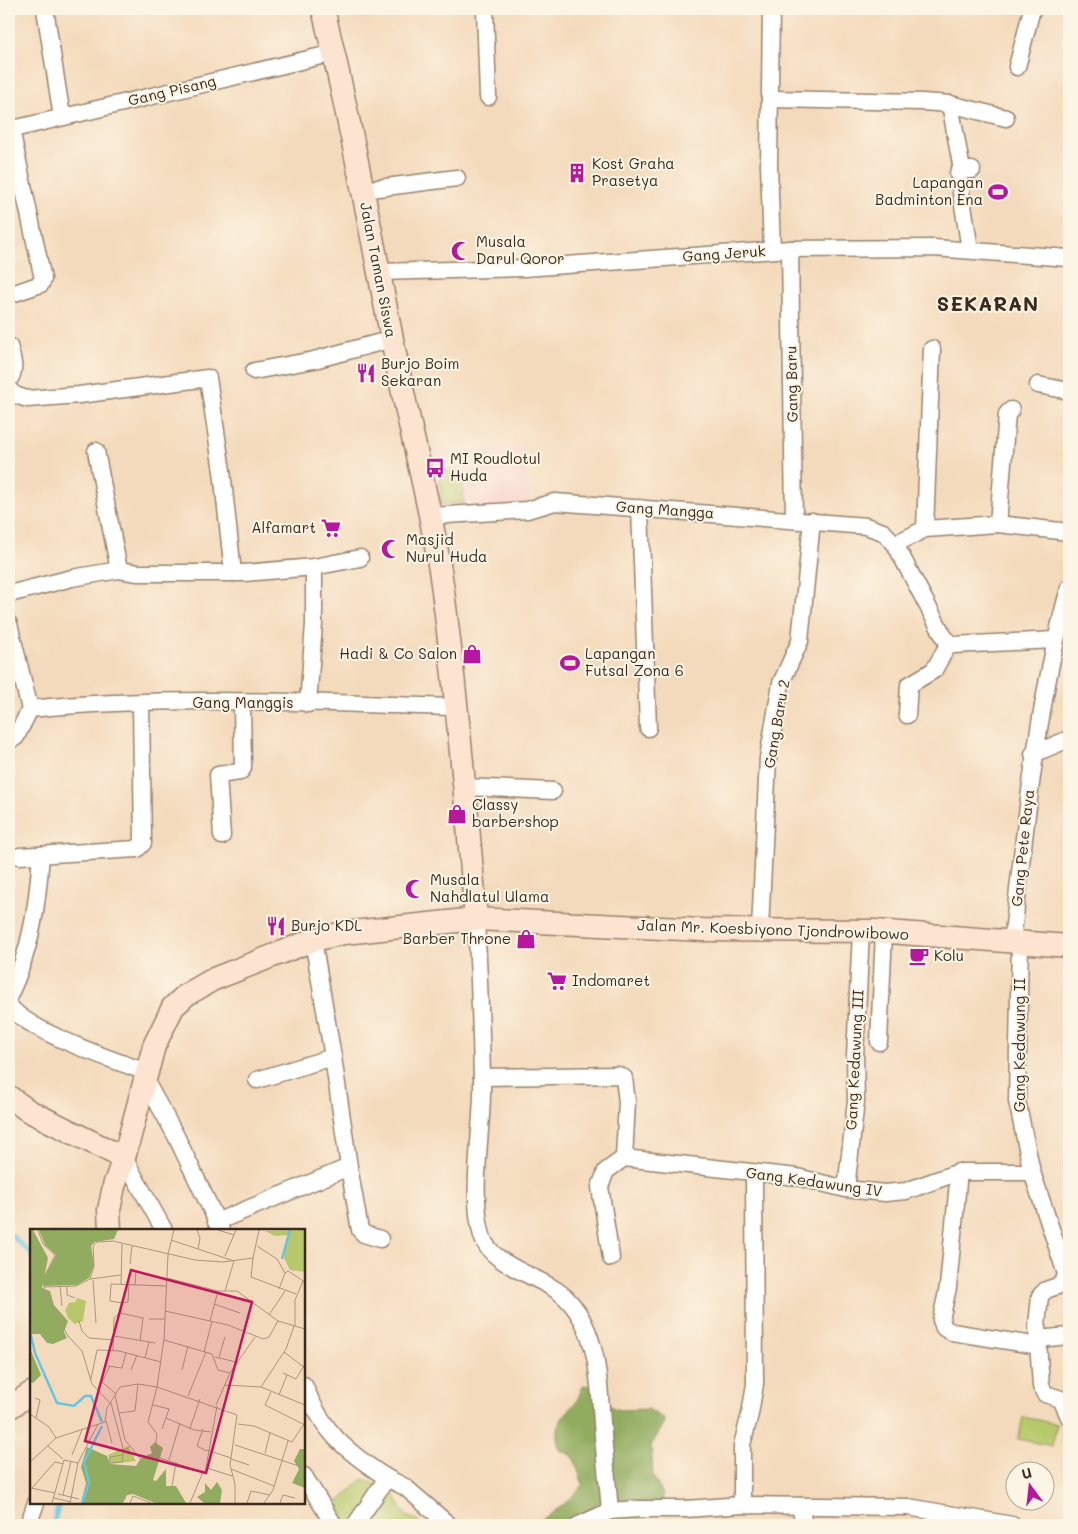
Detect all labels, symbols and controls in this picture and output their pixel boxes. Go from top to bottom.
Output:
street label: Gang Pisang [126,70,218,110]
place label: Kost Graha Prasetya [592,153,675,190]
building icon: Kost Graha Prasetya [566,162,588,184]
place label: Lapangan Badminton Ena [875,172,983,209]
sports icon: Lapangan Badminton Ena [987,181,1009,203]
street label: Jalan Taman Siswa [356,201,402,339]
place label: Musala Darul Qoror [476,231,565,268]
mosque icon: Musala Darul Qoror [450,240,472,262]
street label: Gang Jeruk [682,240,766,266]
district label: SEKARAN [937,290,1039,316]
street label: Gang Baru [780,346,802,423]
place label: Burjo Boim Sekaran [381,353,460,390]
restaurant icon: Burjo Boim Sekaran [355,362,377,384]
place label: MI Roudlotul Huda [450,448,541,485]
bus stop icon: MI Roudlotul Huda [424,457,446,479]
street label: Gang Mangga [615,496,715,522]
place label: Alfamart [251,517,316,537]
supermarket icon: Alfamart [320,517,342,539]
place label: Masjid Nurul Huda [406,529,487,566]
mosque icon: Masjid Nurul Huda [380,538,402,560]
place label: Hadi & Co Salon [339,643,457,663]
shop icon: Hadi & Co Salon [461,643,483,665]
place label: Lapangan Futsal Zona 6 [585,643,684,680]
sports icon: Lapangan Futsal Zona 6 [559,652,581,674]
street label: Gang Baru 2 [758,678,794,770]
street label: Gang Manggis [192,692,294,712]
street label: Gang Pete Raya [1006,788,1038,907]
place label: Classy barbershop [472,794,559,831]
shop icon: Classy barbershop [446,803,468,825]
place label: Musala Nahdlatul Ulama [430,869,549,906]
mosque icon: Musala Nahdlatul Ulama [404,878,426,900]
street label: Jalan Mr. Koesbiyono Tjondrowibowo [637,914,909,944]
restaurant icon: Burjo KDL [265,915,287,937]
place label: Burjo KDL [291,915,362,935]
place label: Barber Throne [403,928,511,948]
shop icon: Barber Throne [515,928,537,950]
cafe icon: Kolu [908,945,930,967]
place label: Kolu [934,945,964,965]
supermarket icon: Indomaret [546,970,568,992]
place label: Indomaret [572,970,650,990]
street label: Gang Kedawung II [1009,977,1029,1112]
street label: Gang Kedawung III [840,989,868,1131]
street label: Gang Kedawung IV [745,1162,884,1200]
inset map [30,1229,305,1504]
north arrow [1006,1462,1056,1512]
text: U [1019,1463,1034,1483]

